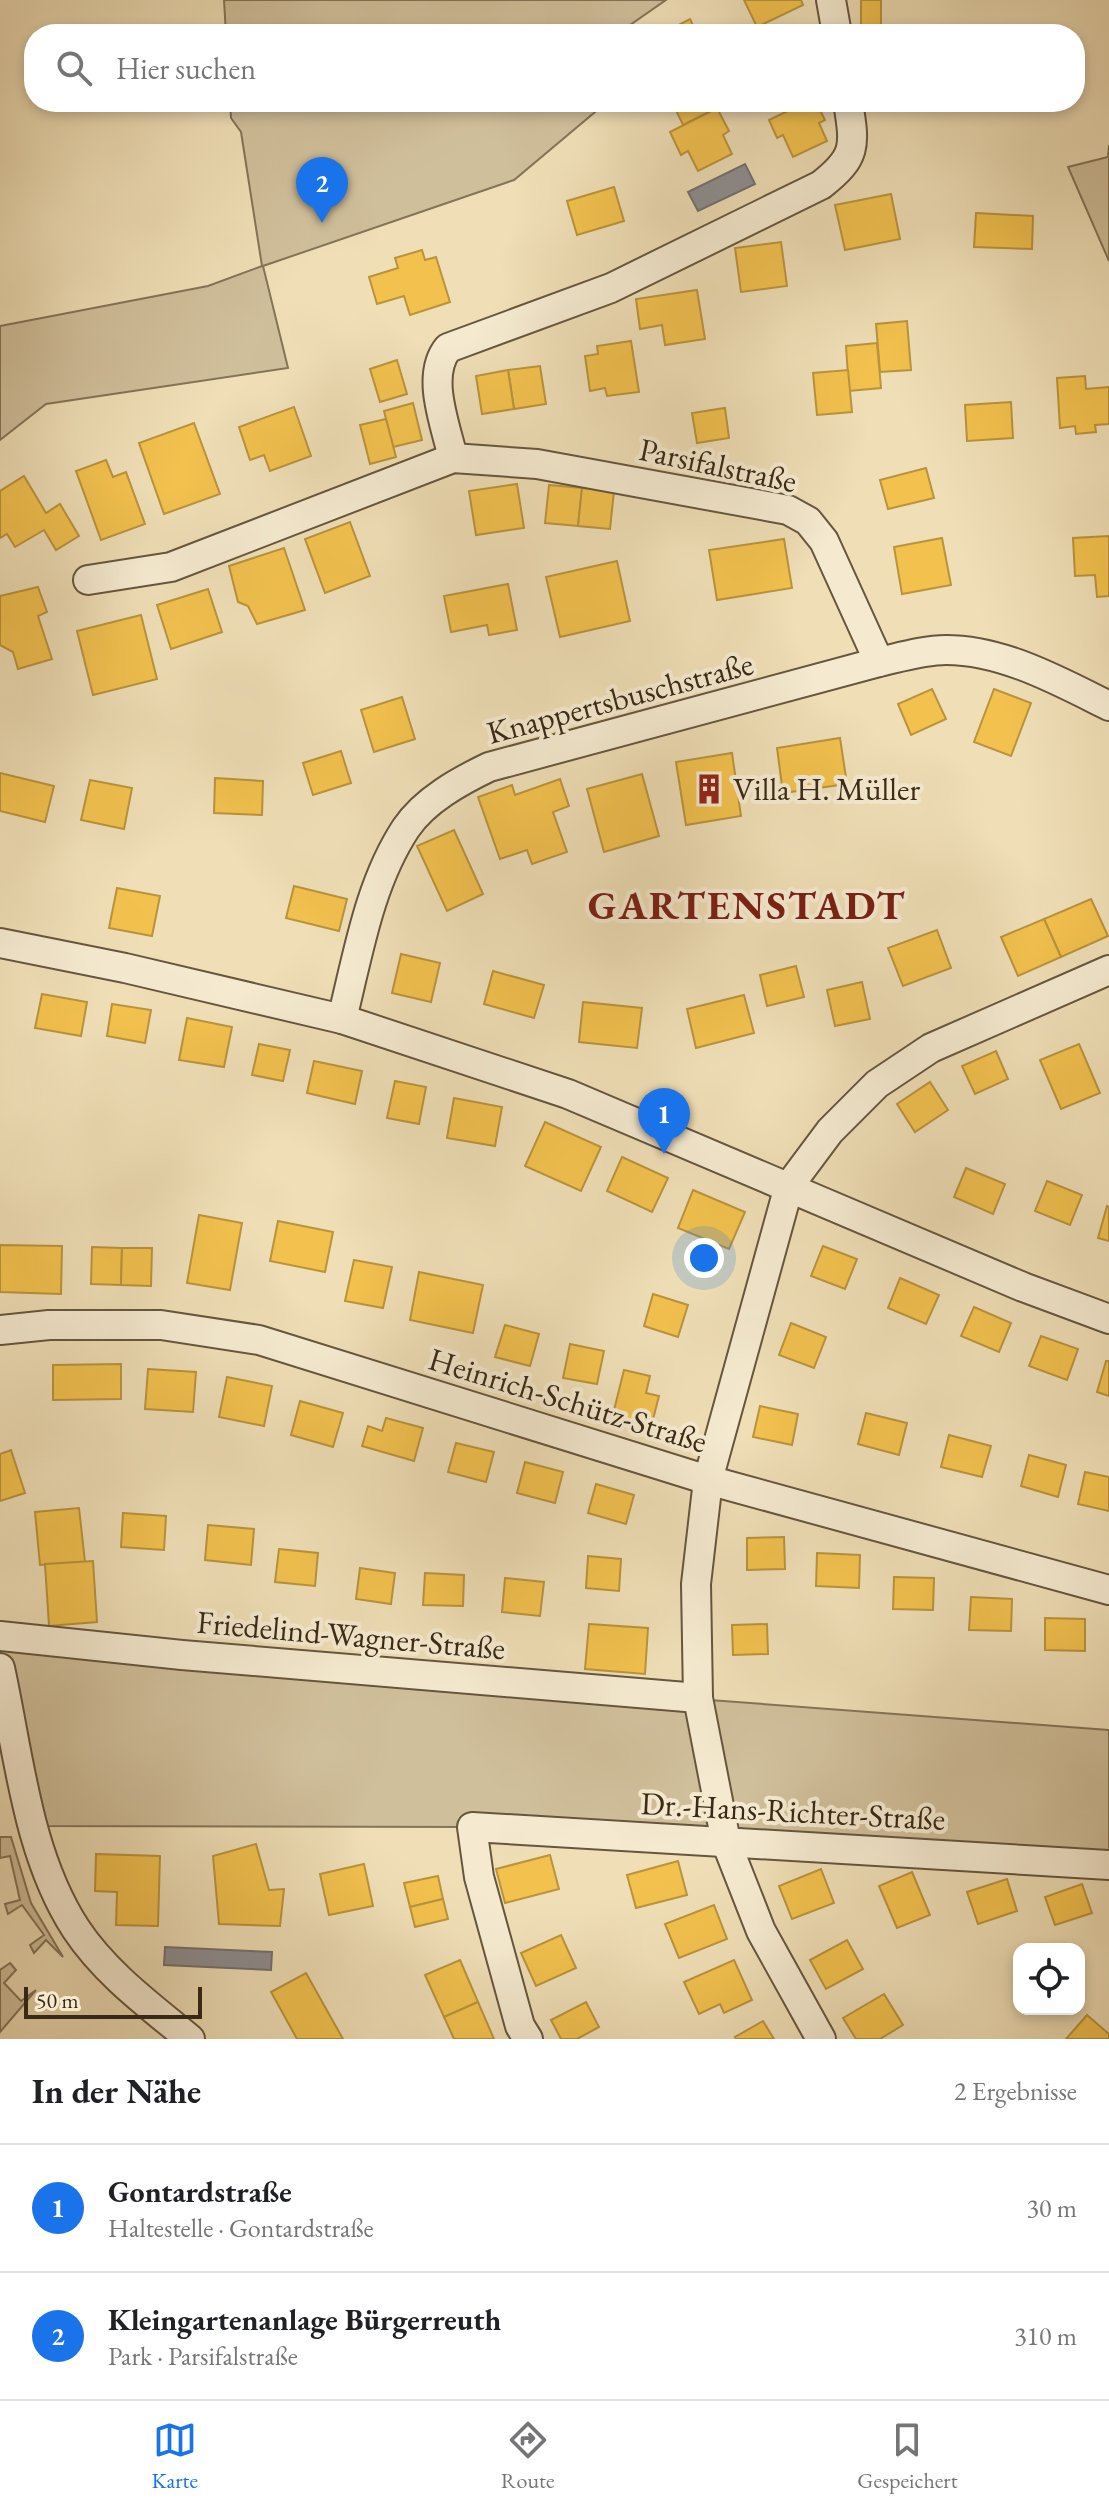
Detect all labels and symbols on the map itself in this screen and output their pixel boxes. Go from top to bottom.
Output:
pin: 2 [296,157,348,223]
street label: Parsifalstraße [635,428,801,502]
street label: Knappertsbuschstraße [482,642,758,754]
place label: Villa H. Müller [733,768,920,810]
building icon: Villa H. Müller [692,772,726,806]
district label: GARTENSTADT [588,879,906,931]
pin: 1 [638,1088,690,1154]
your location [684,1238,724,1278]
street label: Heinrich-Schütz-Straße [424,1338,712,1462]
street label: Friedelind-Wagner-Straße [195,1601,507,1669]
street label: Dr.-Hans-Richter-Straße [640,1782,946,1840]
scale bar [24,1983,202,2019]

